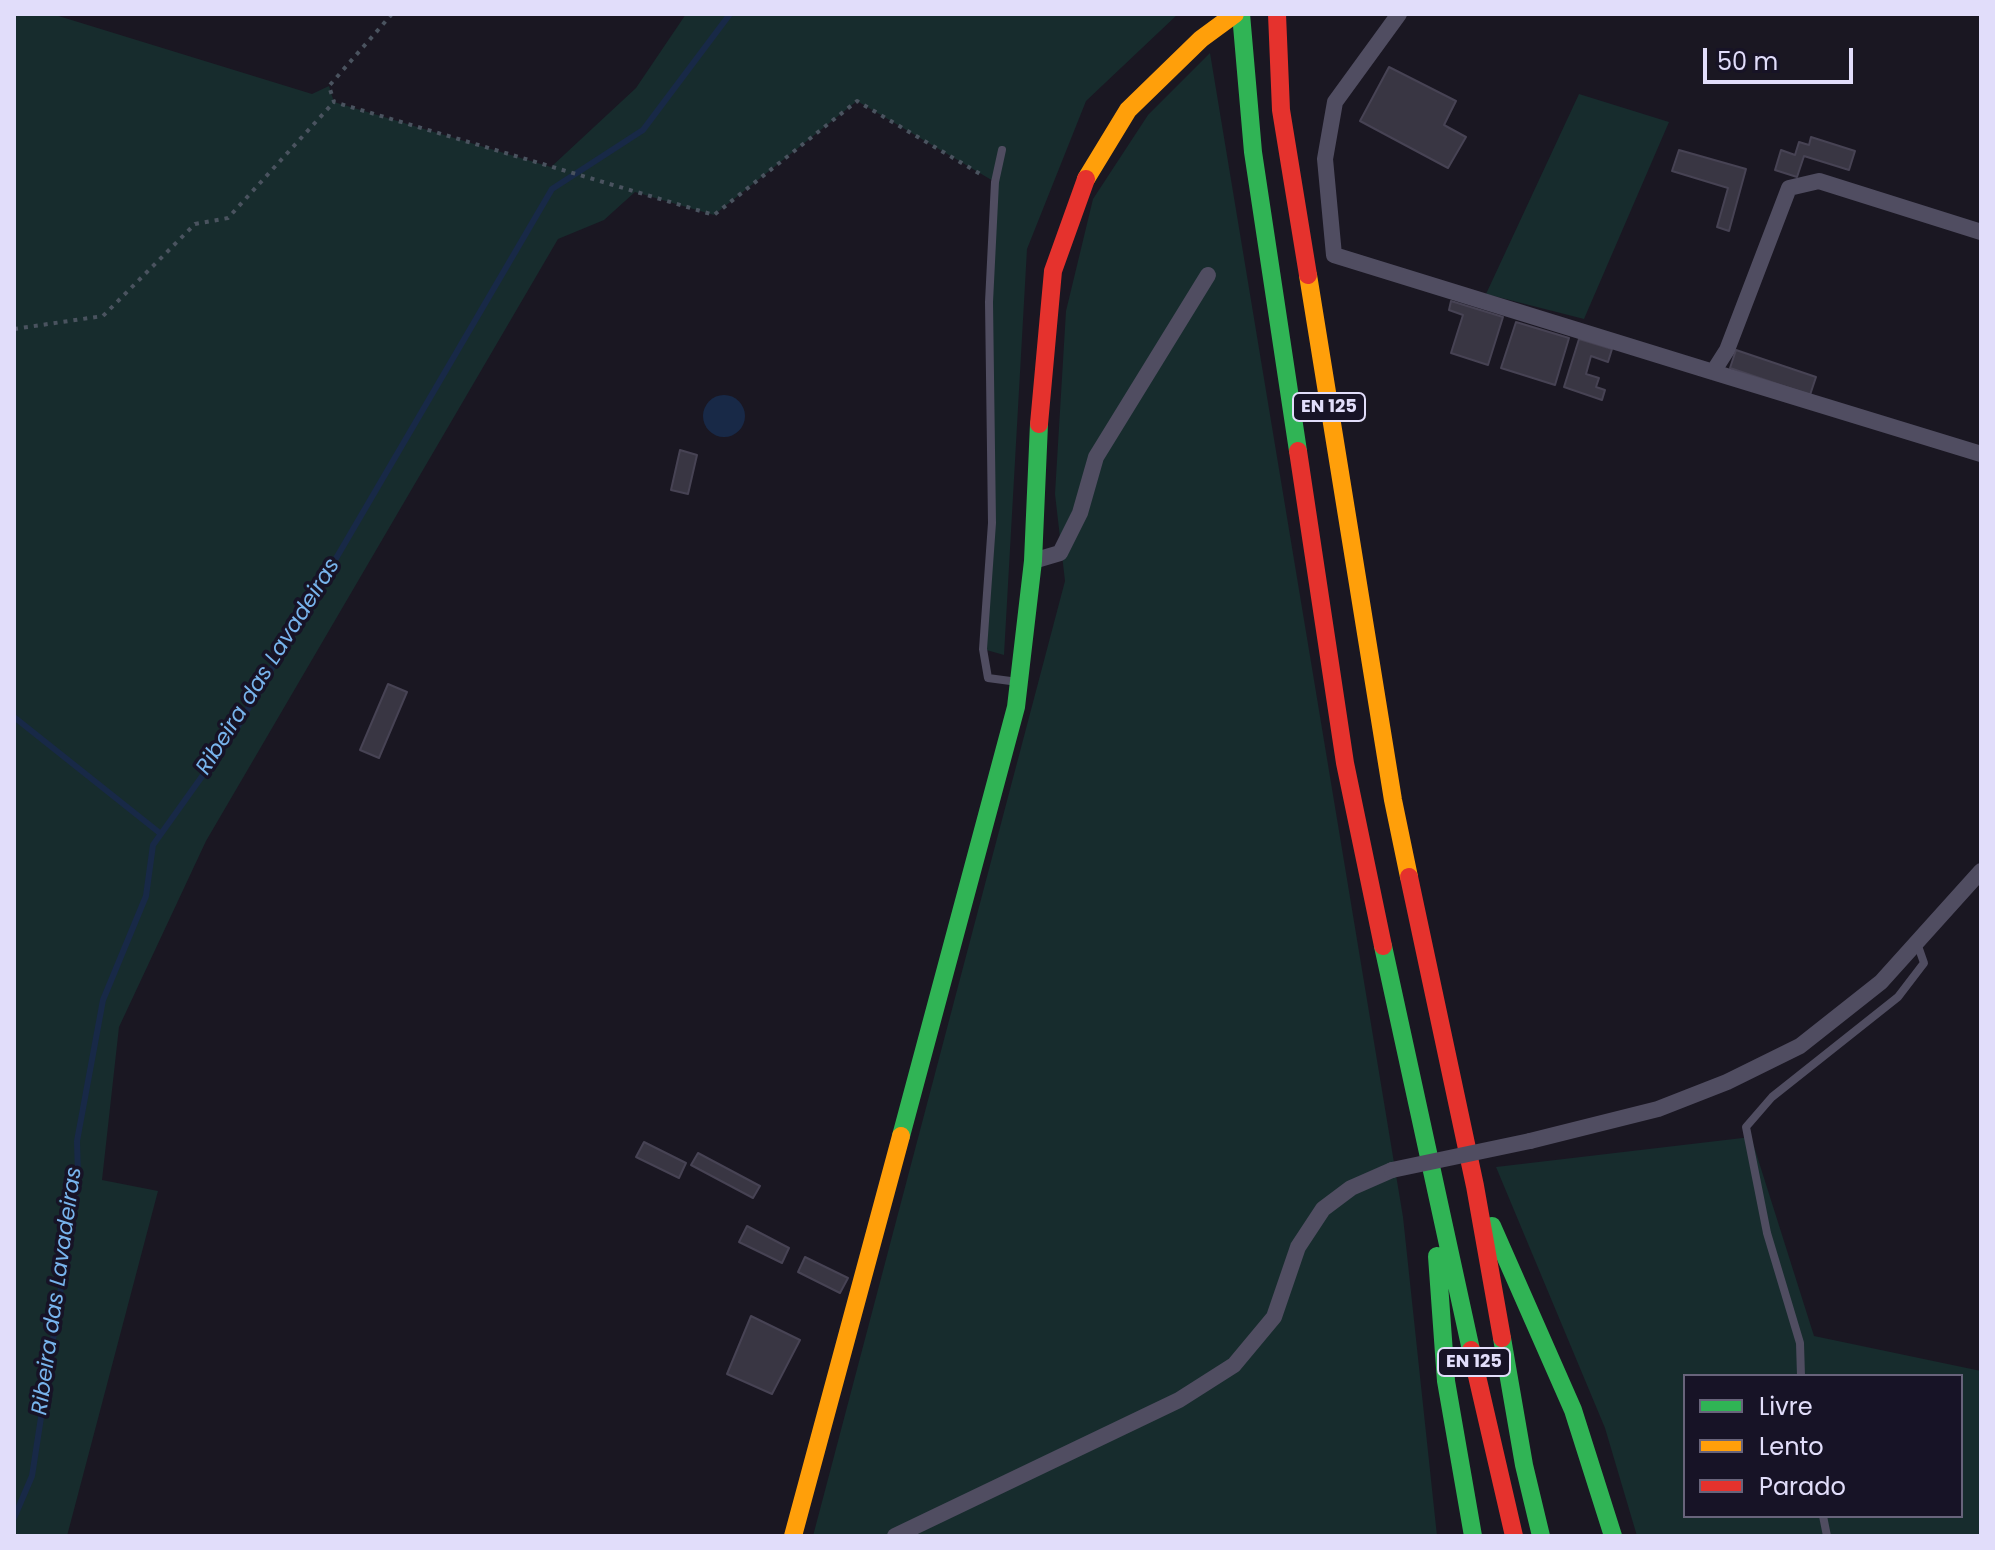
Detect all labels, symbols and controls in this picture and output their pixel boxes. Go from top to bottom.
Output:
scale bar [1707,32,1857,82]
text: 50 m [1717,45,1778,78]
road number: EN 125 [1293,393,1365,421]
water label: Ribeira das Lavadeiras [192,554,346,780]
water label: Ribeira das Lavadeiras [28,1165,88,1417]
road number: EN 125 [1438,1348,1510,1376]
legend [1683,1374,1963,1518]
text: Livre [1759,1390,1813,1423]
text: Lento [1759,1430,1824,1463]
text: Parado [1759,1470,1846,1503]

